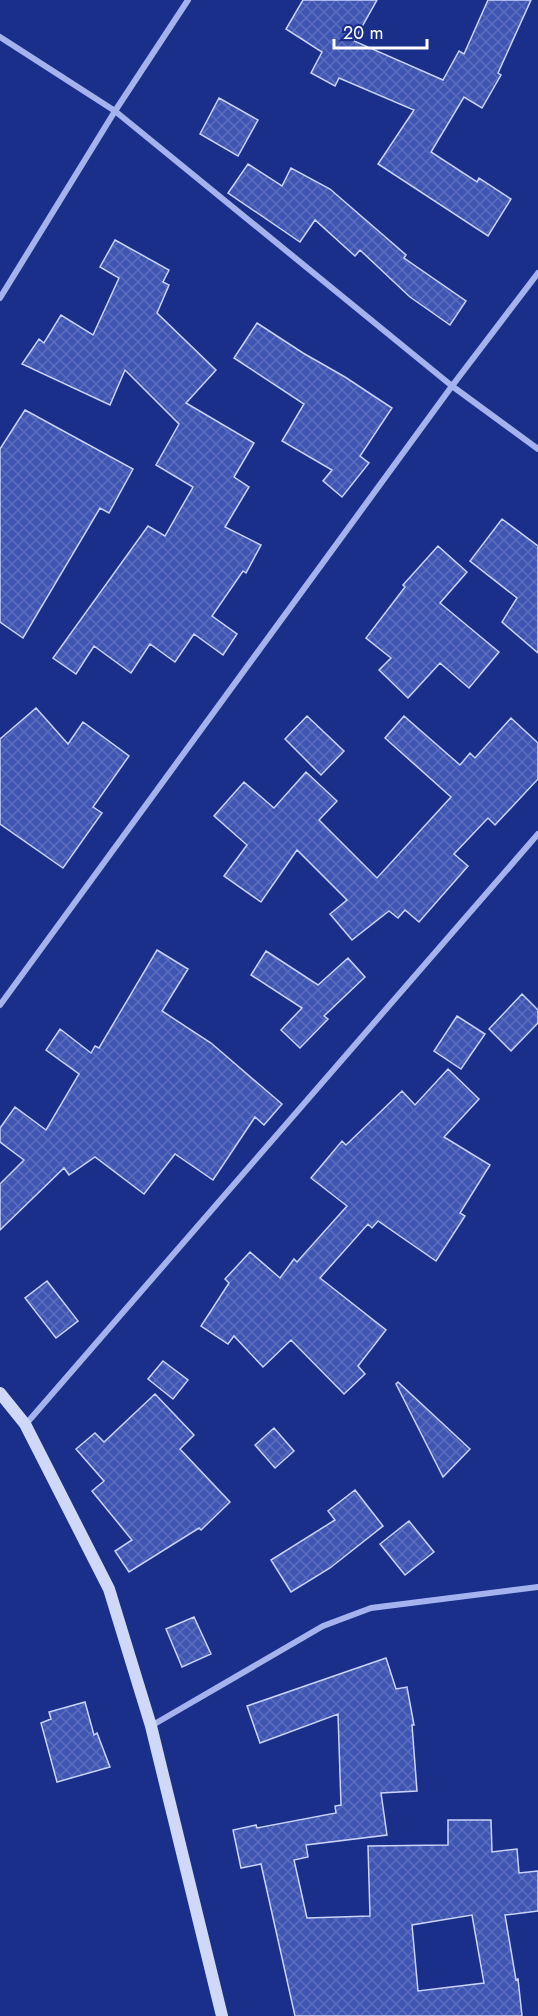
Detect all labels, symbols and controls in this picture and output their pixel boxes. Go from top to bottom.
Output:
scale bar [334,12,427,50]
text: 20 m [343,20,383,46]

